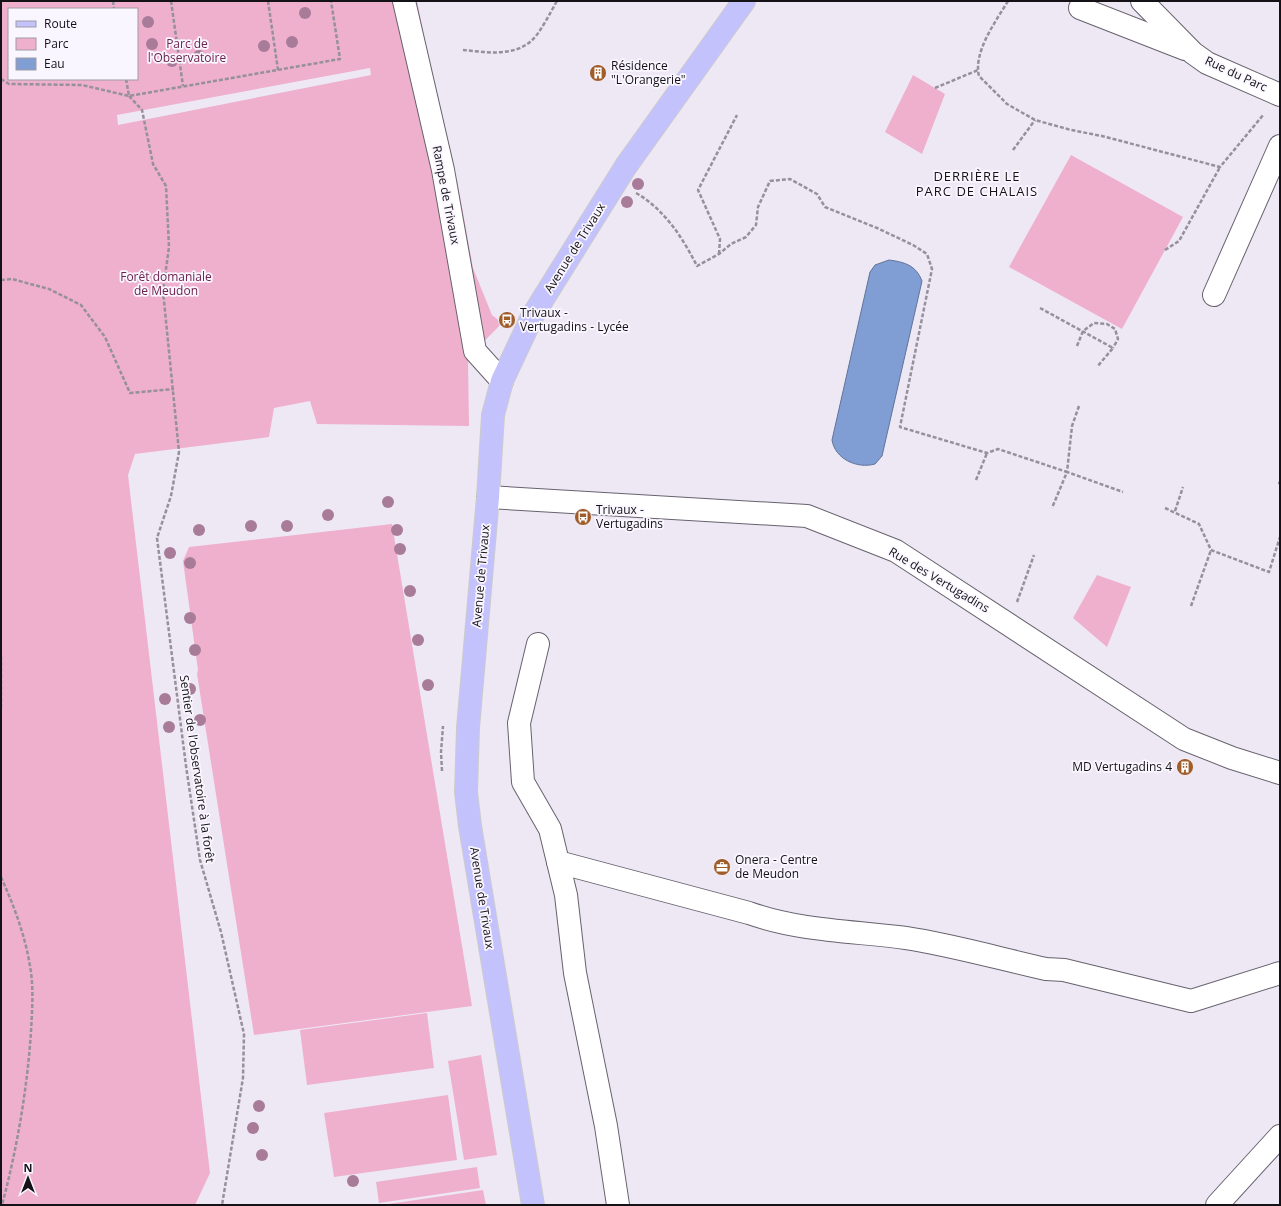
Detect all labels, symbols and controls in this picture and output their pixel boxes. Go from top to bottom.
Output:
legend [8,8,138,80]
text: Route [44,15,77,32]
text: Parc [44,35,69,52]
park label: Parc de l'Observatoire [148,35,227,66]
street label: Rue du Parc [1202,52,1270,96]
text: Eau [44,55,65,72]
place label: Résidence "L'Orangerie" [611,57,686,88]
building icon: Résidence "L'Orangerie" [588,63,608,83]
street label: Rampe de Trivaux [429,144,465,247]
district label: DERRIÈRE LE PARC DE CHALAIS [916,167,1038,200]
street label: Avenue de Trivaux [540,199,609,296]
park label: Forêt domaniale de Meudon [120,268,212,299]
place label: Trivaux - Vertugadins - Lycée [520,304,629,335]
bus stop icon: Trivaux - Vertugadins - Lycée [497,310,517,330]
place label: Trivaux - Vertugadins [596,501,663,532]
bus stop icon: Trivaux - Vertugadins [573,507,593,527]
street label: Avenue de Trivaux [468,523,494,628]
street label: Rue des Vertugadins [886,543,993,617]
street label: Sentier de l'observatoire à la forêt [176,674,219,864]
building icon: MD Vertugadins 4 [1175,757,1195,777]
place label: MD Vertugadins 4 [1072,758,1172,775]
street label: Avenue de Trivaux [466,846,499,951]
place label: Onera - Centre de Meudon [735,851,818,882]
office icon: Onera - Centre de Meudon [712,857,732,877]
north arrow [8,1158,48,1198]
text: N [24,1160,32,1175]

